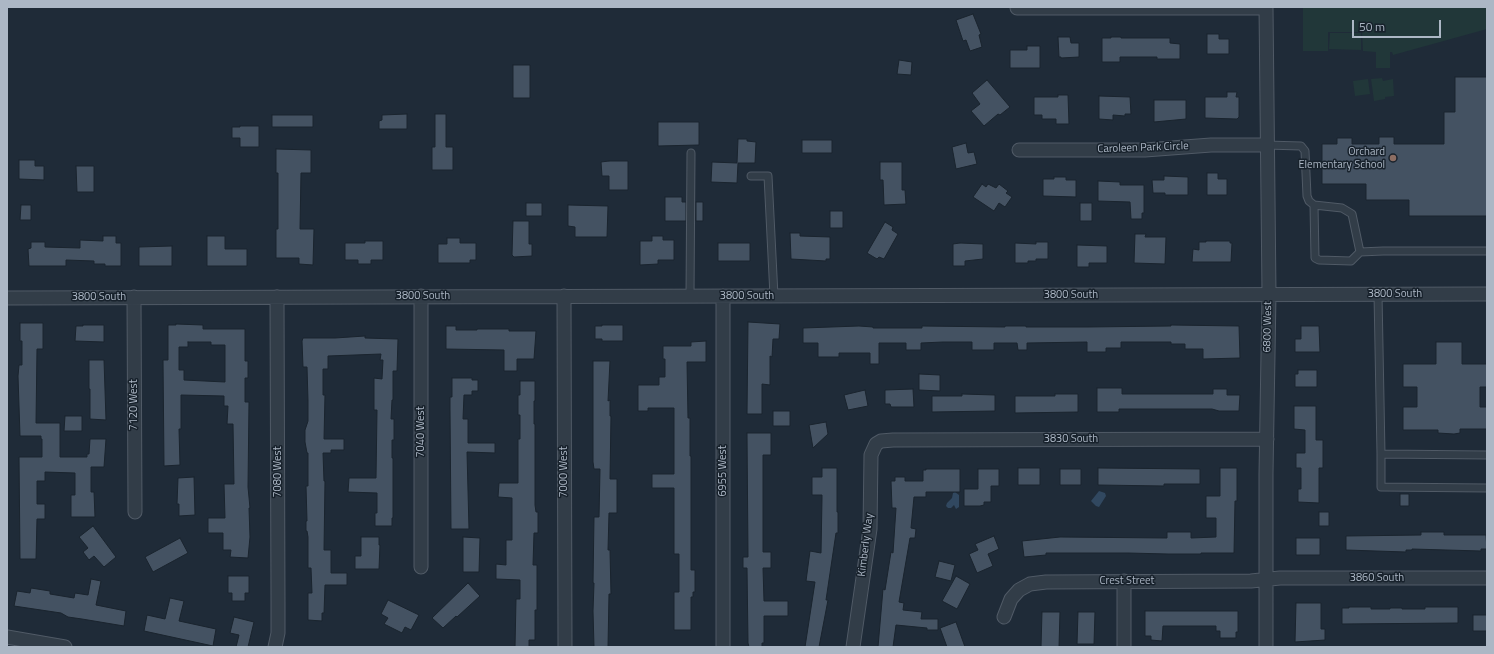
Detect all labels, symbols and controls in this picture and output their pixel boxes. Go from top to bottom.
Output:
scale bar [1354,12,1443,38]
text: 50 m [1359,17,1385,36]
street label: Caroleen Park Circle [1097,140,1189,156]
place label: Orchard Elementary School [1298,145,1385,171]
marker: Orchard Elementary School [1388,153,1398,163]
street label: 3800 South [1368,287,1422,301]
street label: 3800 South [1044,288,1098,302]
street label: 3800 South [396,289,450,303]
street label: 3800 South [720,289,774,303]
street label: 3800 South [72,290,126,304]
street label: 6800 West [1261,301,1275,353]
street label: 7120 West [127,379,141,431]
street label: 7040 West [414,406,428,458]
street label: 3830 South [1044,432,1098,446]
street label: 6955 West [716,445,730,497]
street label: 7080 West [271,446,285,498]
street label: 7000 West [557,446,571,498]
street label: Kimberly Way [856,513,876,577]
street label: 3860 South [1350,571,1404,585]
street label: Crest Street [1100,574,1154,588]

